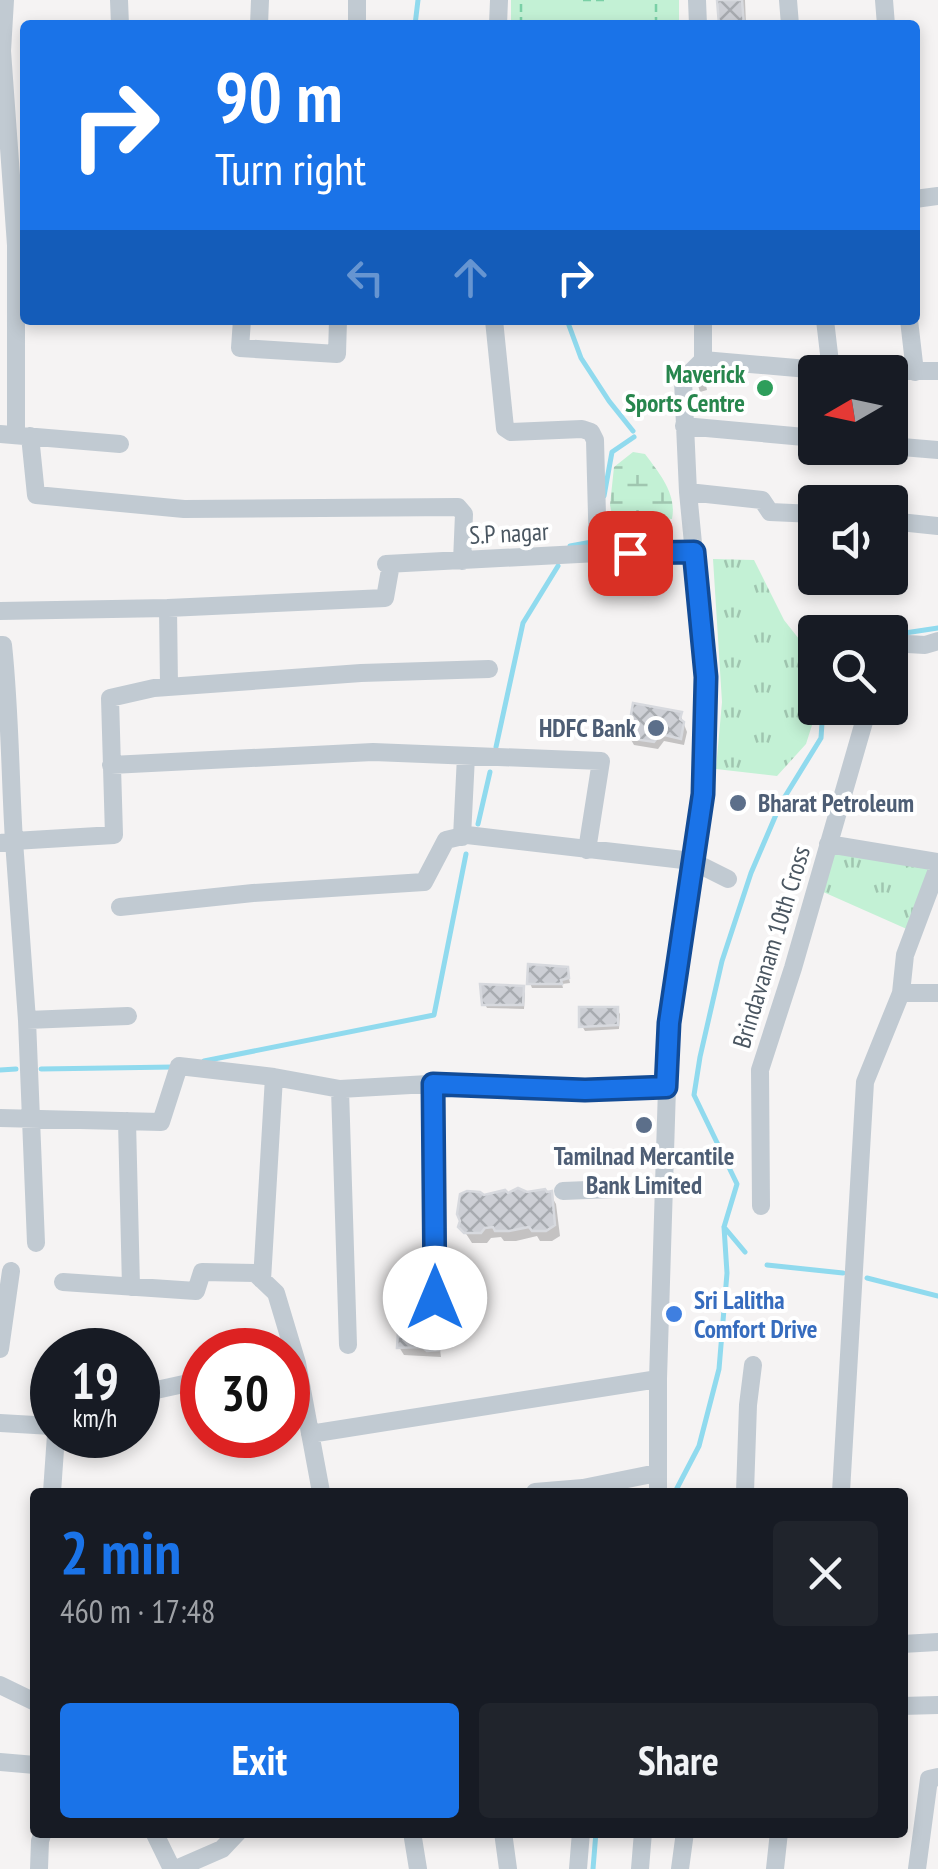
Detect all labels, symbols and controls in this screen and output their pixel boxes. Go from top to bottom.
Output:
text: 90 m [215,51,343,141]
icon: right [50,60,180,190]
text: Turn right [215,139,366,197]
icon: left [338,250,393,305]
icon: ahead [443,250,498,305]
icon: right [548,250,603,305]
north arrow [798,355,908,465]
map controls [798,355,908,725]
place label: Maverick Sports Centre [625,358,746,419]
marker: Maverick Sports Centre [754,377,776,399]
button: sound [798,485,908,595]
pin [588,511,673,596]
street label: S.P nagar [468,515,550,551]
icon: arrive [603,526,658,581]
button: search [798,615,908,725]
place label: HDFC Bank [539,712,637,744]
marker: HDFC Bank [645,717,667,739]
place label: Bharat Petroleum [758,787,914,819]
marker: Bharat Petroleum [727,792,749,814]
street label: Brindavanam 10th Cross [725,842,817,1052]
marker: Tamilnad Mercantile Bank Limited [633,1114,655,1136]
place label: Tamilnad Mercantile Bank Limited [554,1140,734,1201]
position arrow [383,1246,487,1350]
place label: Sri Lalitha Comfort Drive [694,1284,817,1345]
marker: Sri Lalitha Comfort Drive [663,1303,685,1325]
speed limit sign: 30 [180,1328,310,1458]
text: 19 [71,1348,119,1413]
text: km/h [73,1402,117,1434]
text: 2 min [60,1513,181,1591]
button: close [773,1521,878,1626]
text: 460 m · 17:48 [60,1590,215,1632]
button: Exit [60,1703,459,1818]
button: Share [479,1703,878,1818]

